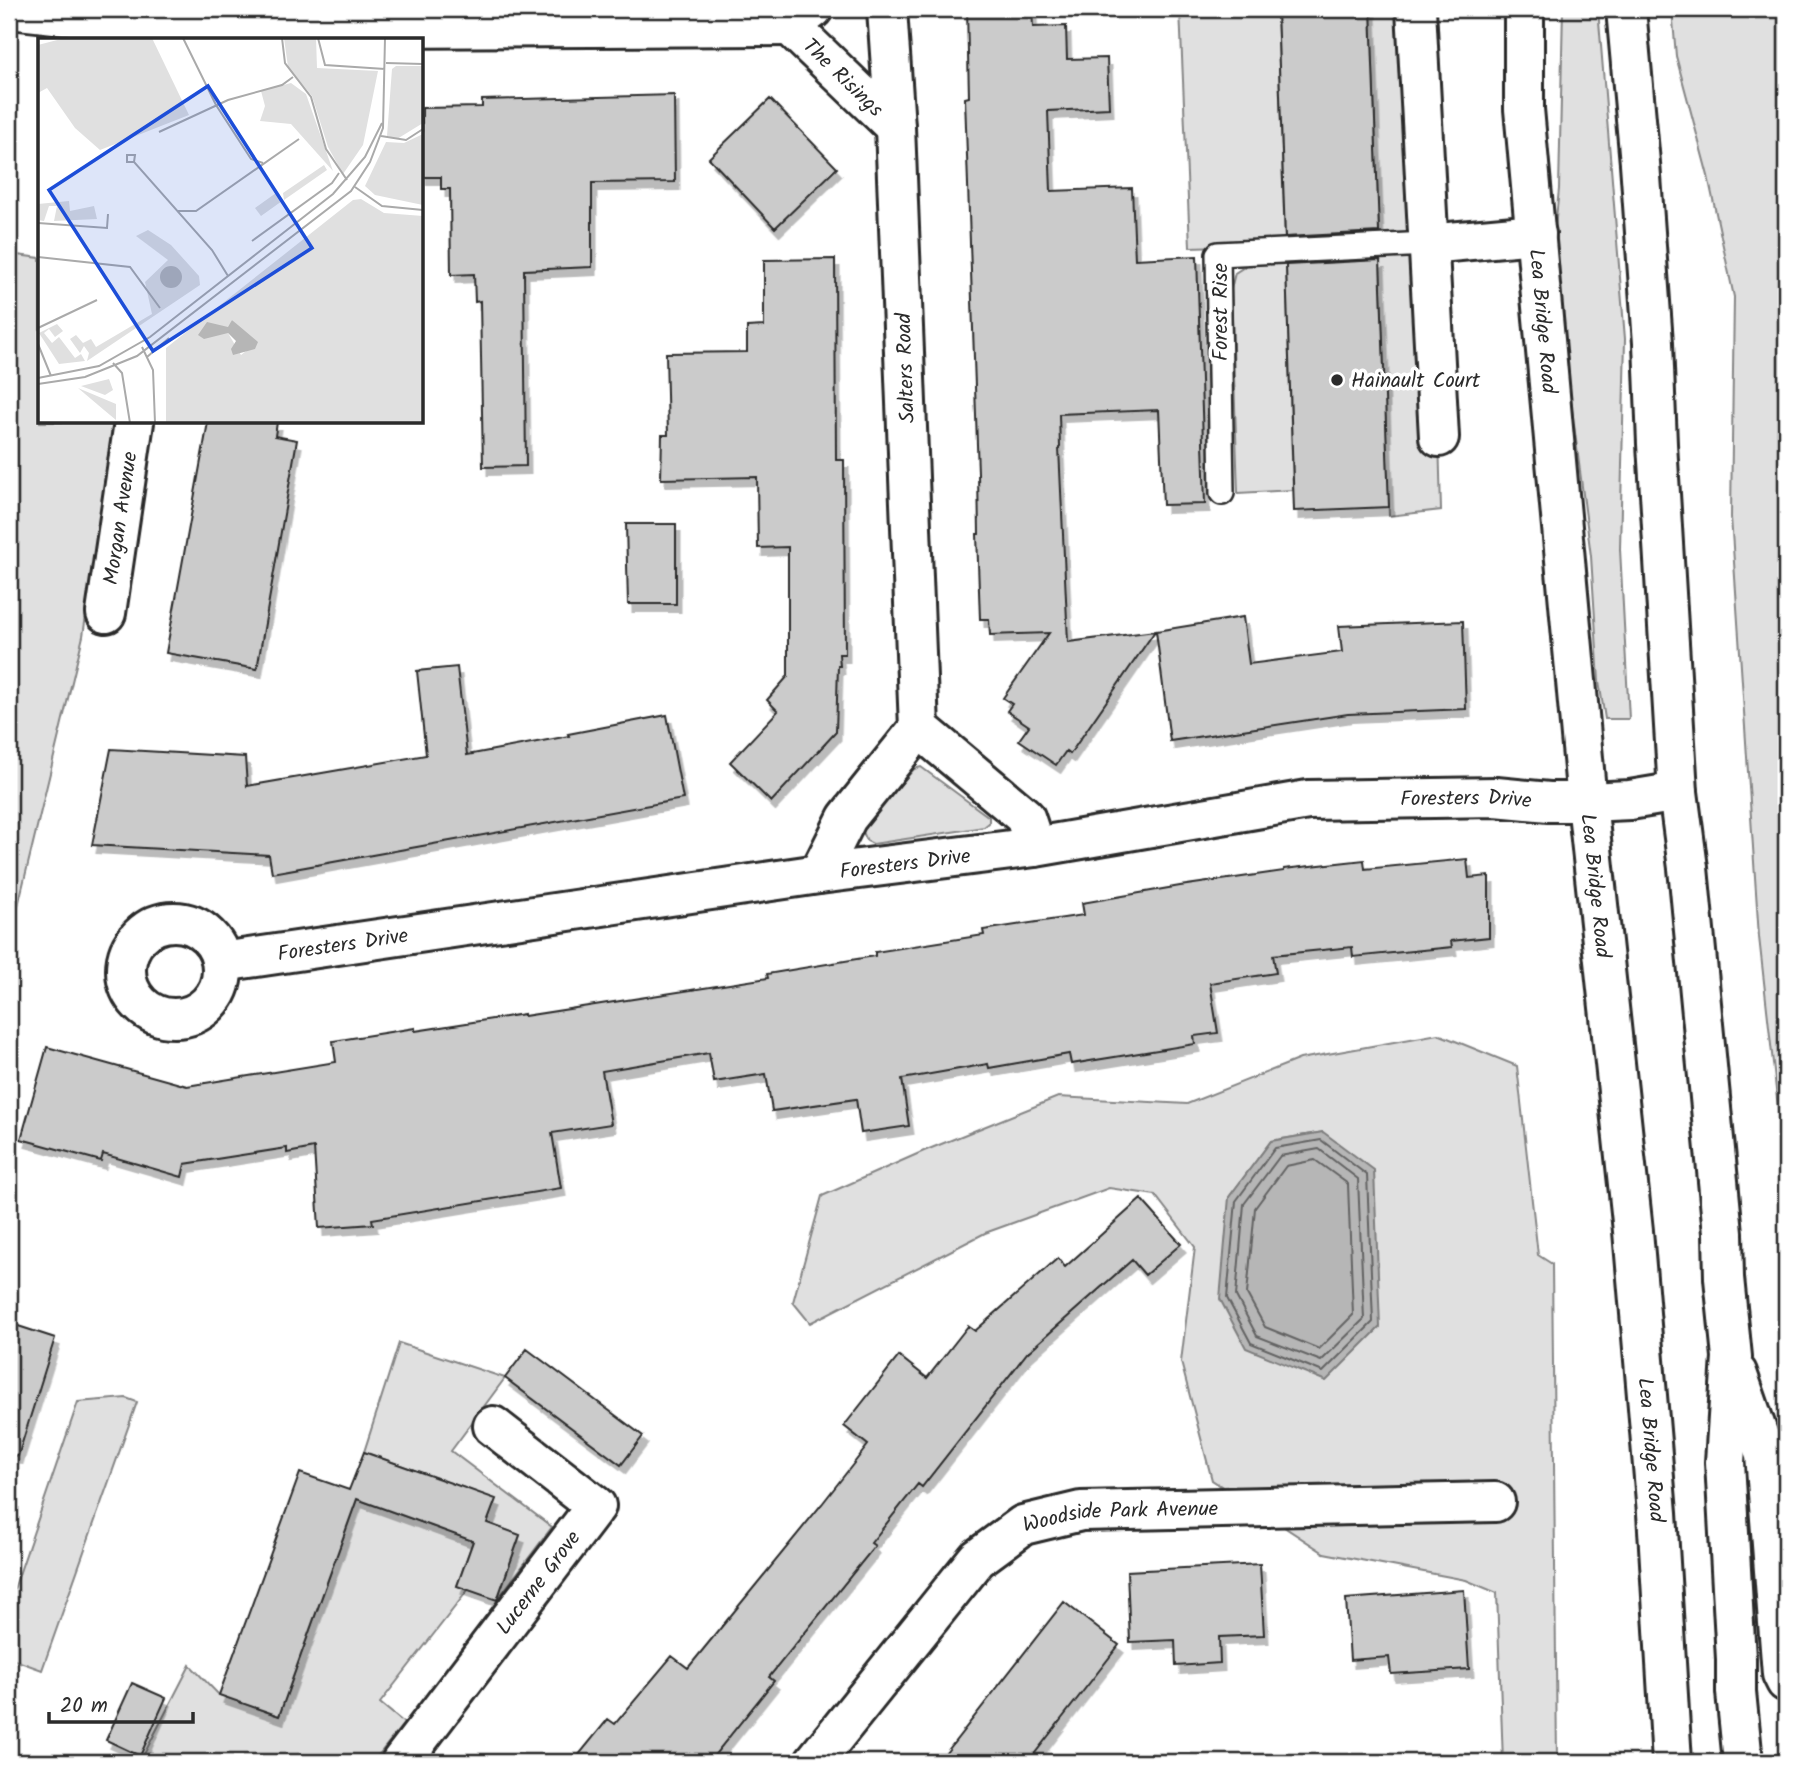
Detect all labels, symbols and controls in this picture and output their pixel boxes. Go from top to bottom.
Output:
street label: The Risings [794,31,890,126]
inset map [38,38,424,424]
street label: Lea Bridge Road [1519,248,1565,395]
street label: Forest Rise [1205,262,1238,361]
street label: Salters Road [888,312,925,424]
place label: Hainault Court [1351,365,1481,398]
marker: Hainault Court [1329,372,1345,388]
street label: Morgan Avenue [95,449,148,587]
street label: Foresters Drive [1400,782,1533,818]
street label: Lea Bridge Road [1570,812,1619,960]
street label: Foresters Drive [838,840,973,889]
street label: Foresters Drive [275,920,411,972]
street label: Lea Bridge Road [1628,1376,1673,1524]
street label: Woodside Park Avenue [1020,1493,1219,1542]
street label: Lucerne Grove [488,1523,590,1642]
scale bar [49,1680,192,1724]
text: 20 m [60,1690,108,1723]

